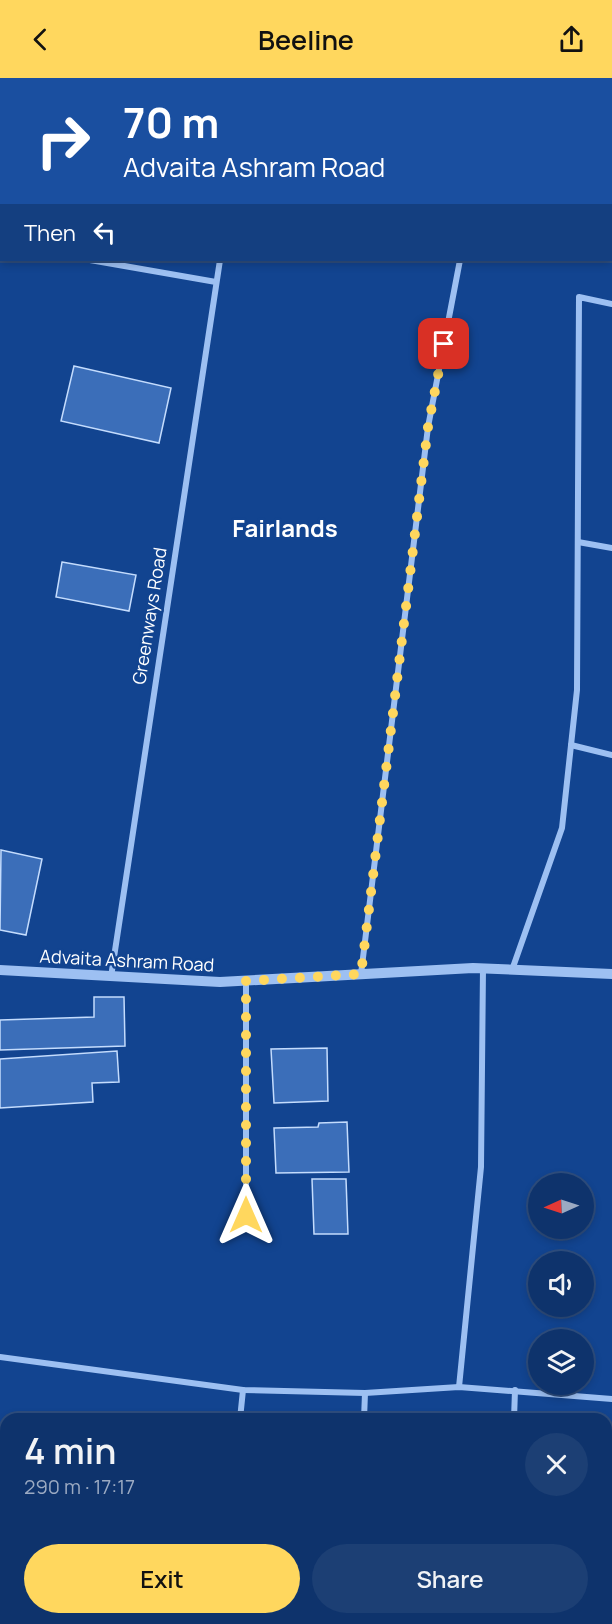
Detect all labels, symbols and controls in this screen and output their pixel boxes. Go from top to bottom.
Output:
text: Beeline [258,21,354,58]
icon: back [24,23,57,56]
icon: share [555,23,588,56]
text: 70 m [123,93,219,151]
icon: right [24,102,102,180]
text: Advaita Ashram Road [123,148,385,185]
icon: left [88,216,121,249]
text: Then [24,218,76,248]
pin [418,318,469,369]
icon: arrive [427,327,460,360]
district label: Fairlands [232,511,338,544]
street label: Greenways Road [126,546,172,686]
street label: Advaita Ashram Road [39,943,215,977]
north arrow [528,1173,594,1239]
map controls [528,1173,594,1395]
position arrow [214,1183,278,1247]
button: sound [528,1251,594,1317]
button: layers [528,1329,594,1395]
text: 4 min [24,1426,116,1475]
button: close [525,1433,588,1496]
text: 290 m · 17:17 [24,1473,135,1500]
button: Exit [24,1544,300,1613]
button: Share [312,1544,588,1613]

